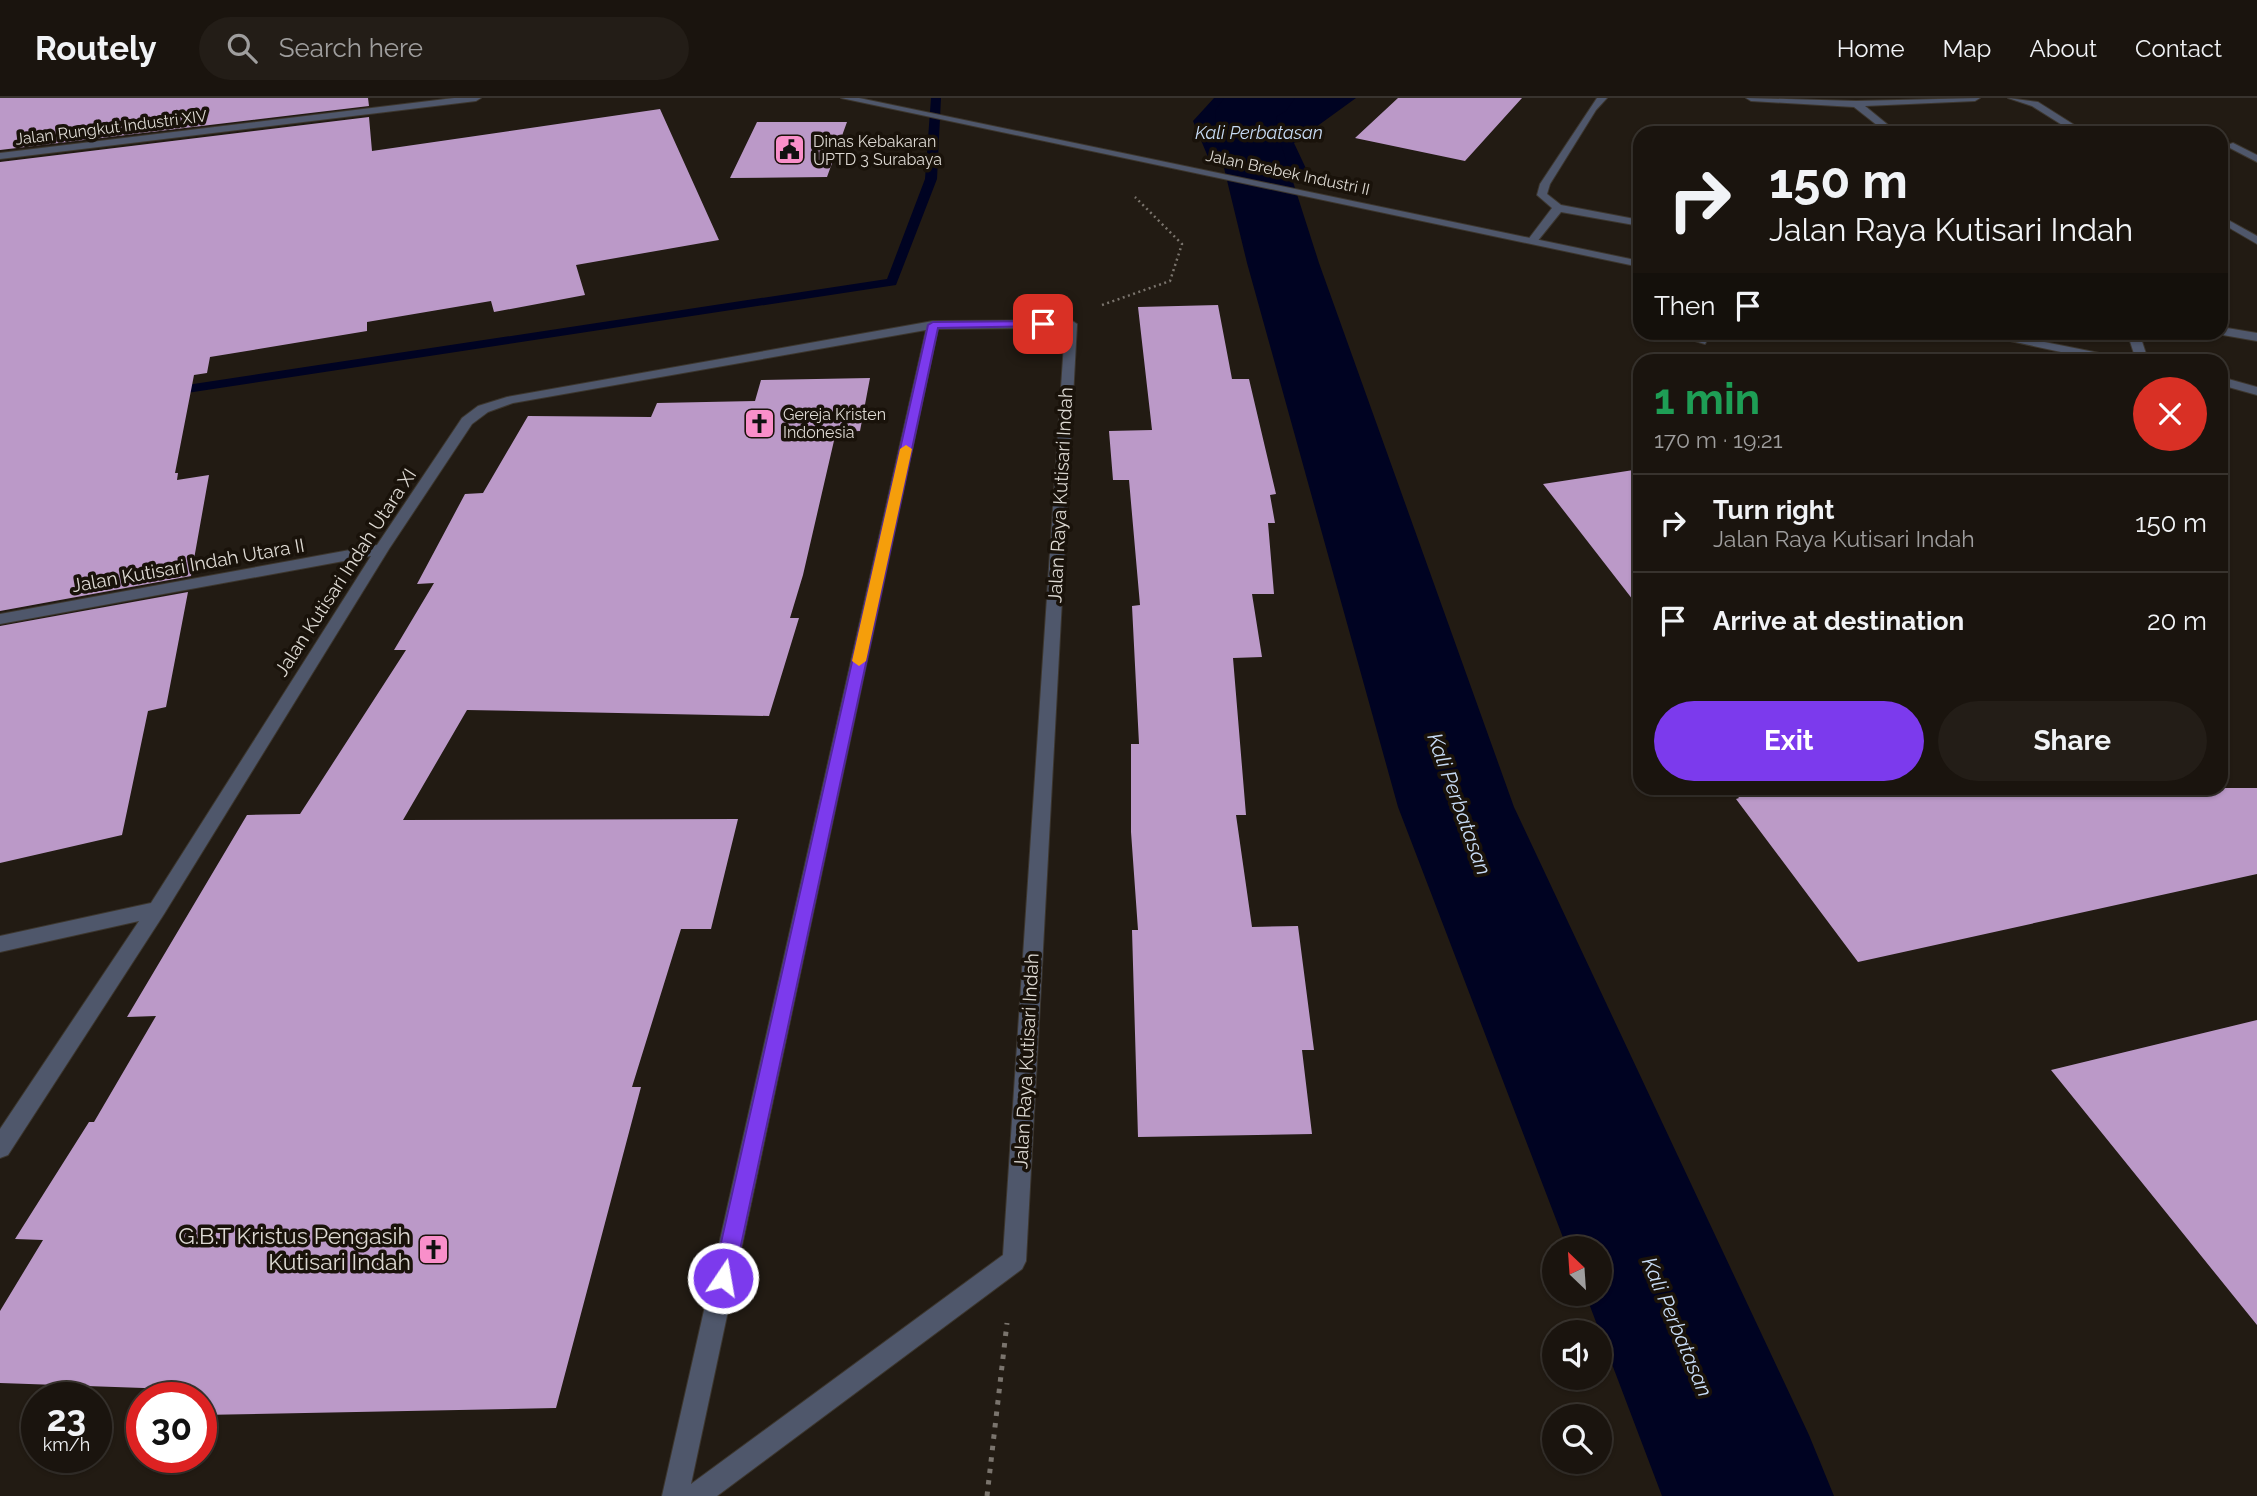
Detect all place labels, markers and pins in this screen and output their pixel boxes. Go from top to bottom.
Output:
place label: Dinas Kebakaran UPTD 3 Surabaya [813,132,942,169]
public building icon: Dinas Kebakaran UPTD 3 Surabaya [773,133,807,167]
pin [1013,294,1073,354]
place label: Gereja Kristen Indonesia [783,405,886,442]
church icon: Gereja Kristen Indonesia [743,406,777,440]
place label: G.B.T Kristus Pengasih Kutisari Indah [178,1222,411,1275]
church icon: G.B.T Kristus Pengasih Kutisari Indah [417,1232,451,1266]

